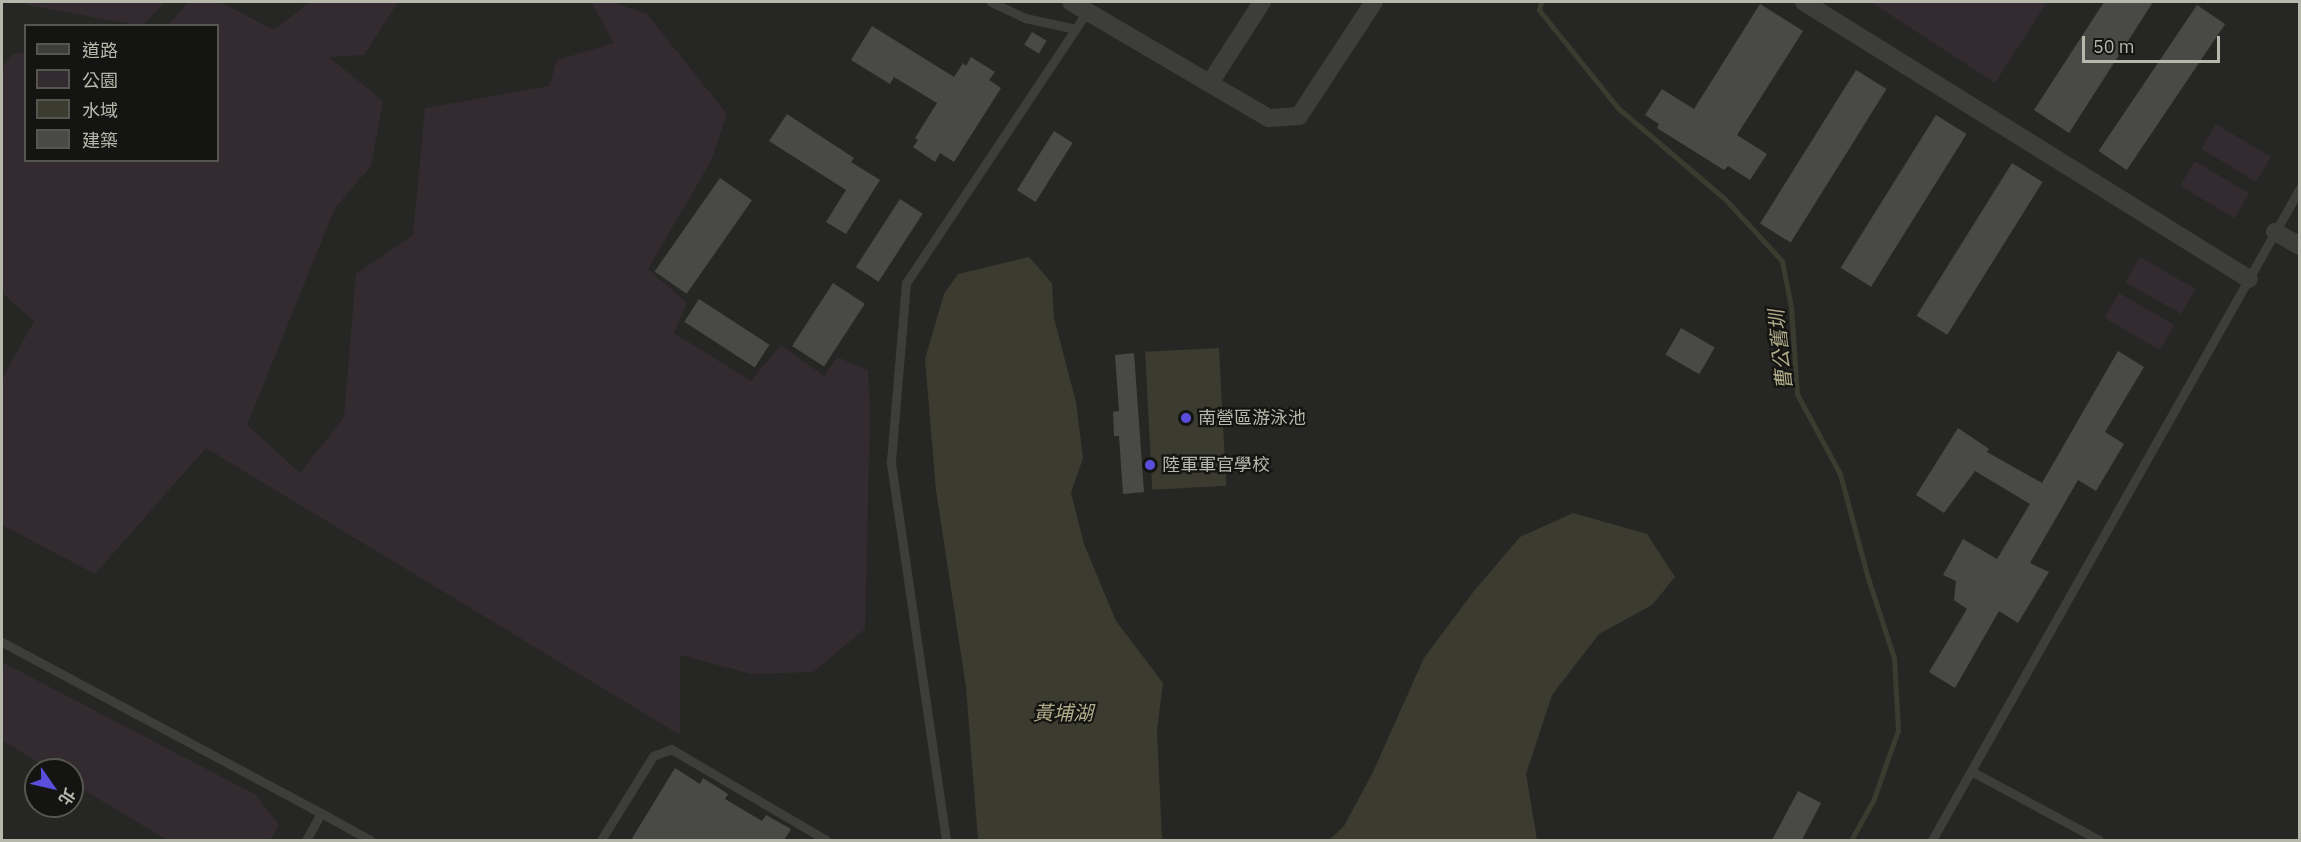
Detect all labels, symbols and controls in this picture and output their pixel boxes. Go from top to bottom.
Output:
legend [24,24,219,162]
scale bar [2085,24,2223,62]
text: 50 m [2093,35,2135,58]
text: 道路 [82,39,118,62]
text: 公園 [82,69,118,92]
text: 水域 [82,99,118,122]
text: 建築 [82,129,118,152]
water label: 曹公舊圳 [1764,309,1796,391]
place label: 南營區游泳池 [1198,407,1306,429]
marker: 南營區游泳池 [1179,411,1193,425]
place label: 陸軍軍官學校 [1162,454,1270,476]
marker: 陸軍軍官學校 [1143,458,1157,472]
water label: 黃埔湖 [1033,700,1093,724]
north arrow [24,758,84,818]
text: 北 [55,785,80,809]

